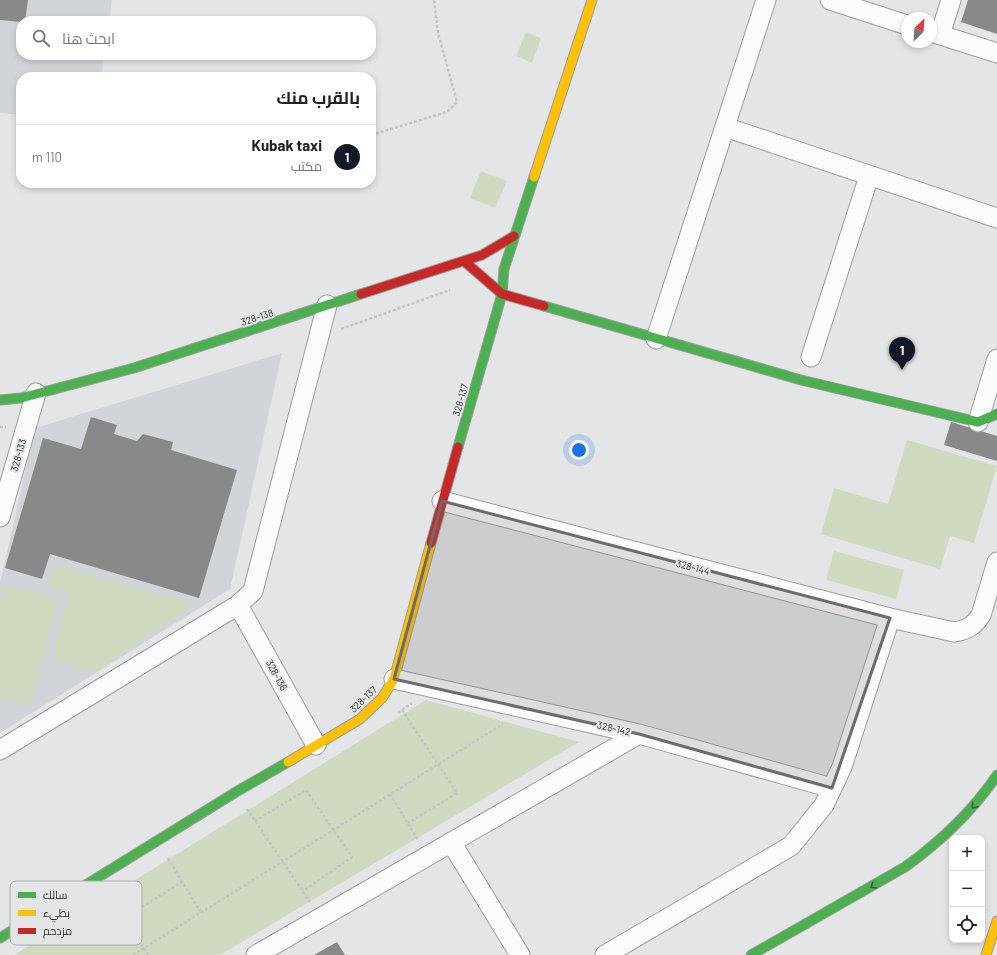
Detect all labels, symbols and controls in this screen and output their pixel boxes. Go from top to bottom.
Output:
north arrow [901,12,937,48]
search box [16,16,376,60]
icon: search [30,27,52,49]
text: ابحث هنا [62,29,115,47]
text: بالقرب منك [276,87,360,107]
text: Kubak taxi [252,136,322,154]
text: 110 m [32,149,62,165]
text: 1 [345,149,349,165]
text: مكتب [291,158,322,174]
street label: 328-138 [239,306,275,328]
pin: 1 [889,337,915,370]
street label: 328-137 [450,382,470,418]
street label: 328-133 [8,437,28,473]
your location [569,440,589,460]
street label: 328-144 [675,557,711,577]
street label: 328-136 [264,657,290,693]
street label: 328-137 [347,683,379,715]
street label: 328-142 [596,718,632,738]
one-way arrow [972,802,979,809]
map controls [949,835,985,943]
button: + [949,835,985,871]
button: − [949,871,985,907]
legend [10,881,142,945]
one-way arrow [869,881,877,889]
text: سالك [43,888,67,901]
text: بطيء [43,906,70,922]
button: locate [949,907,985,943]
text: مزدحم [43,924,72,939]

